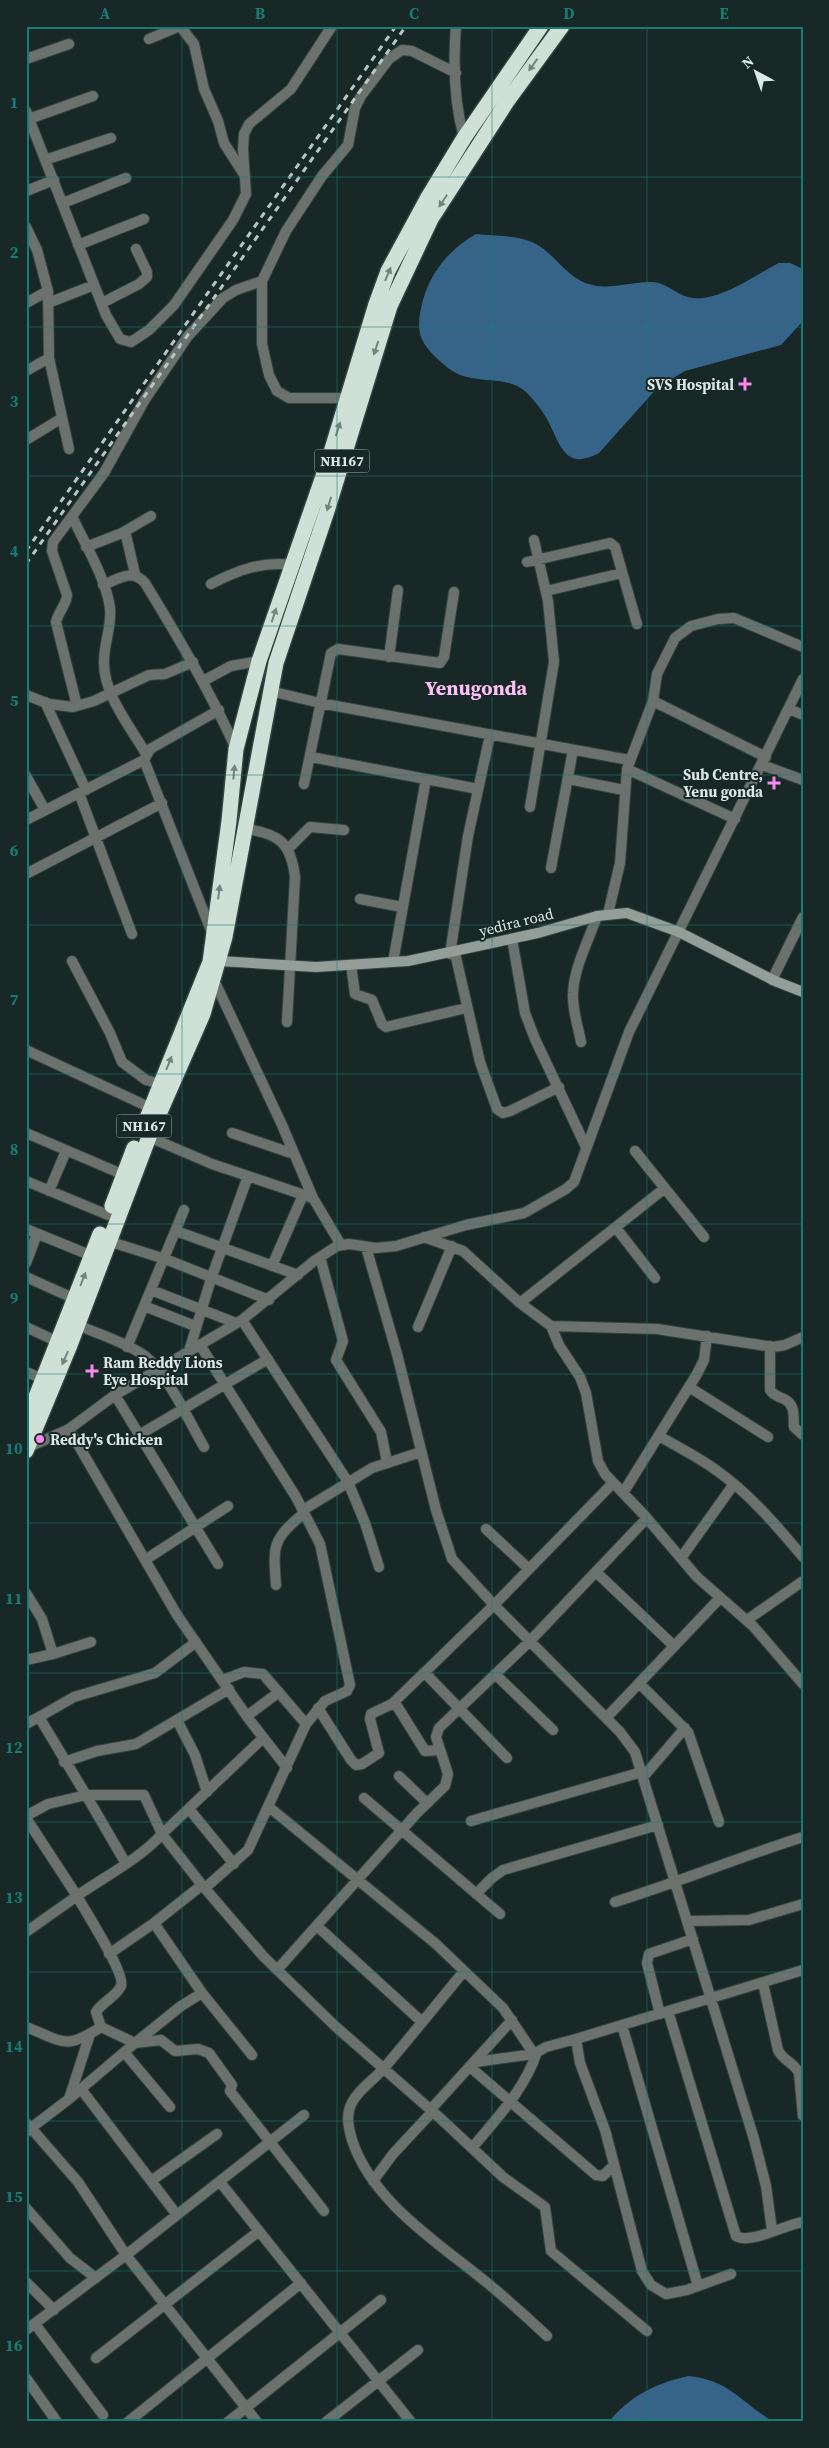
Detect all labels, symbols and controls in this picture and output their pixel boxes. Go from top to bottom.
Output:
text: A [100,2,111,24]
text: B [255,2,266,24]
text: C [409,2,419,24]
text: D [563,2,575,24]
text: E [719,2,729,24]
north arrow [732,48,782,98]
text: N [737,51,758,73]
one-way arrow [528,59,538,72]
text: 1 [10,91,18,113]
one-way arrow [438,194,448,207]
text: 2 [10,241,19,263]
one-way arrow [384,267,392,281]
one-way arrow [372,341,380,356]
place label: SVS Hospital [647,374,734,395]
marker: SVS Hospital [738,377,752,391]
text: 3 [10,390,19,412]
one-way arrow [335,421,342,436]
road number: NH167 [314,450,370,472]
one-way arrow [324,496,332,511]
text: 4 [10,540,19,562]
one-way arrow [270,608,278,623]
district label: Yenugonda [425,674,527,702]
text: 5 [10,689,19,711]
one-way arrow [230,764,238,780]
place label: Sub Centre, Yenu gonda [683,764,764,802]
marker: Sub Centre, Yenu gonda [767,776,781,790]
text: 6 [10,839,19,861]
one-way arrow [215,883,223,899]
street label: yedira road [477,903,556,941]
text: 7 [10,988,19,1010]
one-way arrow [165,1055,173,1070]
road number: NH167 [116,1114,172,1138]
text: 8 [10,1138,18,1160]
one-way arrow [79,1271,87,1286]
text: 9 [10,1287,19,1309]
one-way arrow [60,1351,68,1365]
place label: Ram Reddy Lions Eye Hospital [103,1352,223,1390]
marker: Ram Reddy Lions Eye Hospital [85,1364,99,1378]
place label: Reddy's Chicken [50,1429,163,1450]
marker: Reddy's Chicken [34,1433,46,1445]
text: 10 [5,1437,23,1459]
text: 11 [5,1587,23,1609]
text: 12 [5,1736,23,1758]
text: 13 [5,1886,23,1908]
text: 14 [5,2035,23,2057]
text: 15 [5,2185,23,2207]
text: 16 [5,2334,23,2356]

